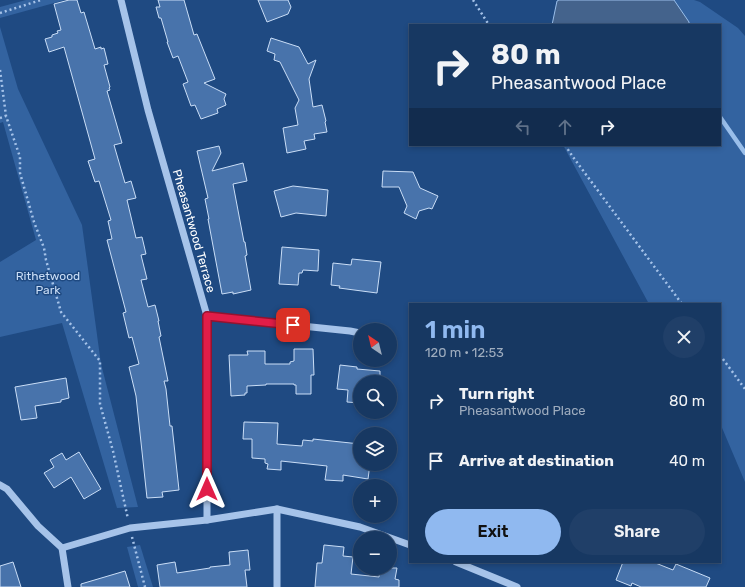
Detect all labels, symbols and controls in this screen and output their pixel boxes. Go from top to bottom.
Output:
text: 80 m [491,38,561,71]
icon: right [425,40,477,92]
text: Pheasantwood Place [491,72,666,94]
icon: left [512,116,534,138]
icon: ahead [554,116,576,138]
icon: right [596,116,618,138]
street label: Pheasantwood Terrace [170,168,218,294]
park label: Rithetwood Park [16,269,80,297]
pin [276,308,310,342]
icon: arrive [282,314,304,336]
text: 1 min [425,316,485,344]
button: close [663,316,705,358]
north arrow [353,323,397,367]
map controls [353,323,397,575]
text: 120 m · 12:53 [425,345,504,360]
button: search [353,375,397,419]
text: Turn right [459,385,534,403]
icon: right [425,390,447,412]
text: 80 m [669,392,705,410]
text: Pheasantwood Place [459,403,586,418]
button: layers [353,427,397,471]
icon: arrive [425,450,447,472]
text: Arrive at destination [459,452,614,470]
text: 40 m [669,452,705,470]
position arrow [186,468,228,510]
button: + [353,479,397,523]
button: Exit [425,509,561,555]
button: Share [569,509,705,555]
button: − [353,531,397,575]

